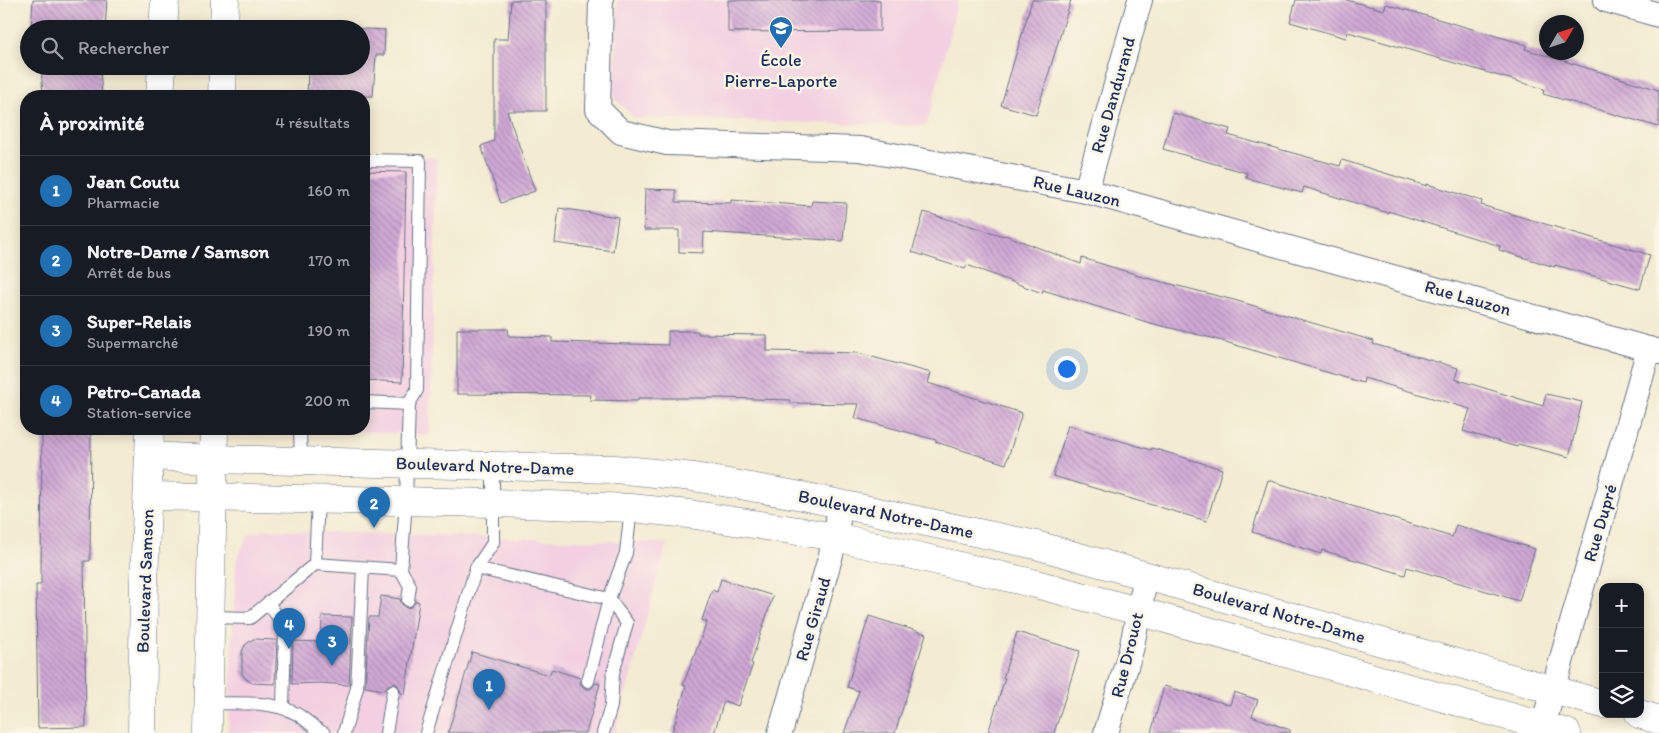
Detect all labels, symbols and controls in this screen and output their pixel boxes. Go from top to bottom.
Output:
school or university icon: École Pierre-Laporte [768,15,794,49]
north arrow [1539,15,1584,60]
search box [20,20,370,75]
icon: search [38,34,66,62]
street label: Rue Dandurand [1086,34,1140,156]
text: Rechercher [78,36,169,59]
place label: École Pierre-Laporte [725,49,837,92]
text: À proximité [40,110,145,135]
text: 4 résultats [275,113,350,132]
text: Jean Coutu [87,170,180,193]
street label: Rue Lauzon [1031,170,1123,212]
text: 1 [52,181,60,200]
text: 160 m [307,181,350,200]
text: Pharmacie [87,193,160,212]
text: Notre-Dame / Samson [87,240,269,263]
text: 2 [52,251,60,270]
text: 170 m [308,251,350,270]
text: Arrêt de bus [87,263,171,282]
street label: Rue Lauzon [1422,275,1514,321]
text: Super-Relais [87,310,192,333]
text: 3 [52,321,60,340]
text: 190 m [307,321,350,340]
text: Supermarché [87,333,179,352]
your location [1054,356,1080,382]
text: Petro-Canada [87,380,201,403]
text: 4 [51,391,61,410]
text: 200 m [305,391,350,410]
text: Station-service [87,403,192,422]
street label: Boulevard Notre-Dame [395,452,575,480]
street label: Rue Dupré [1578,482,1622,564]
street label: Boulevard Notre-Dame [796,485,976,543]
pin: 2 [358,487,390,528]
street label: Boulevard Samson [131,509,159,653]
street label: Rue Giraud [791,574,836,664]
street label: Boulevard Notre-Dame [1190,578,1368,648]
map controls [1599,583,1644,718]
button: + [1599,583,1644,628]
pin: 4 [273,608,305,649]
street label: Rue Drouot [1106,610,1148,700]
pin: 3 [316,625,348,666]
button: − [1599,628,1644,673]
pin: 1 [473,669,505,710]
button: layers [1599,673,1644,718]

